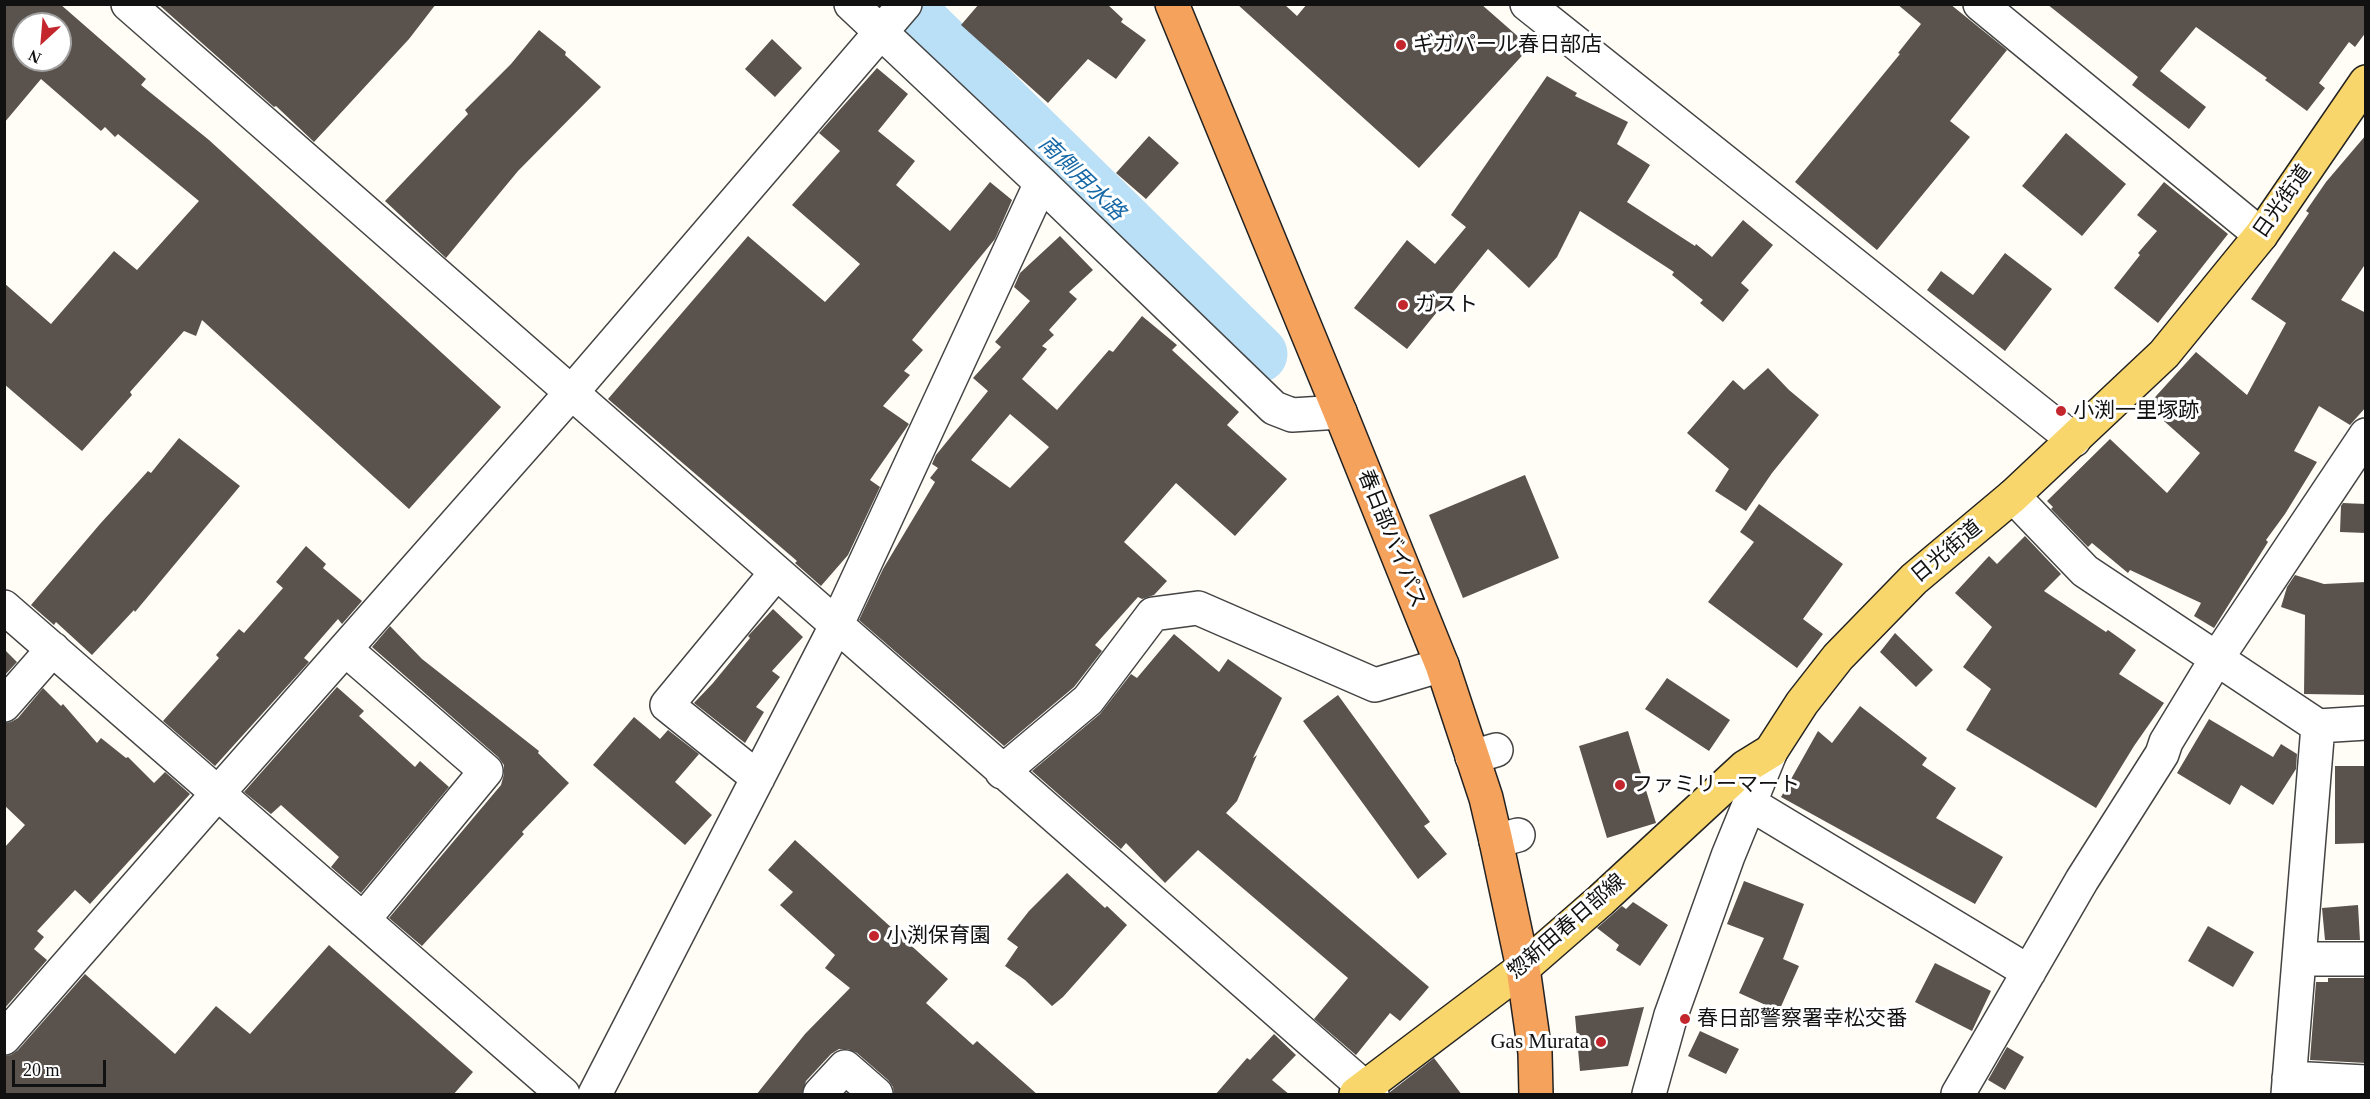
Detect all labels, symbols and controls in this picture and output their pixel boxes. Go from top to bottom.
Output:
north arrow [12,12,72,72]
place label: ギガパール春日部店 [1413,32,1602,58]
marker: ギガパール春日部店 [1394,38,1408,52]
text: N [26,47,44,67]
water label: 南側用水路 [1032,131,1130,227]
street label: 日光街道 [2249,160,2317,244]
place label: ガスト [1415,292,1478,318]
marker: ガスト [1396,298,1410,312]
place label: 小渕一里塚跡 [2073,398,2199,424]
marker: 小渕一里塚跡 [2054,404,2068,418]
street label: 春日部バイパス [1352,466,1430,612]
street label: 日光街道 [1907,515,1987,589]
place label: ファミリーマート [1632,772,1800,798]
marker: ファミリーマート [1613,778,1627,792]
street label: 惣新田春日部線 [1503,869,1631,985]
place label: 小渕保育園 [886,923,991,949]
marker: 小渕保育園 [867,929,881,943]
place label: 春日部警察署幸松交番 [1697,1006,1907,1032]
marker: 春日部警察署幸松交番 [1678,1012,1692,1026]
place label: Gas Murata [1490,1029,1589,1055]
marker: Gas Murata [1594,1035,1608,1049]
scale bar [15,1048,110,1086]
text: 20 m [23,1060,60,1080]

